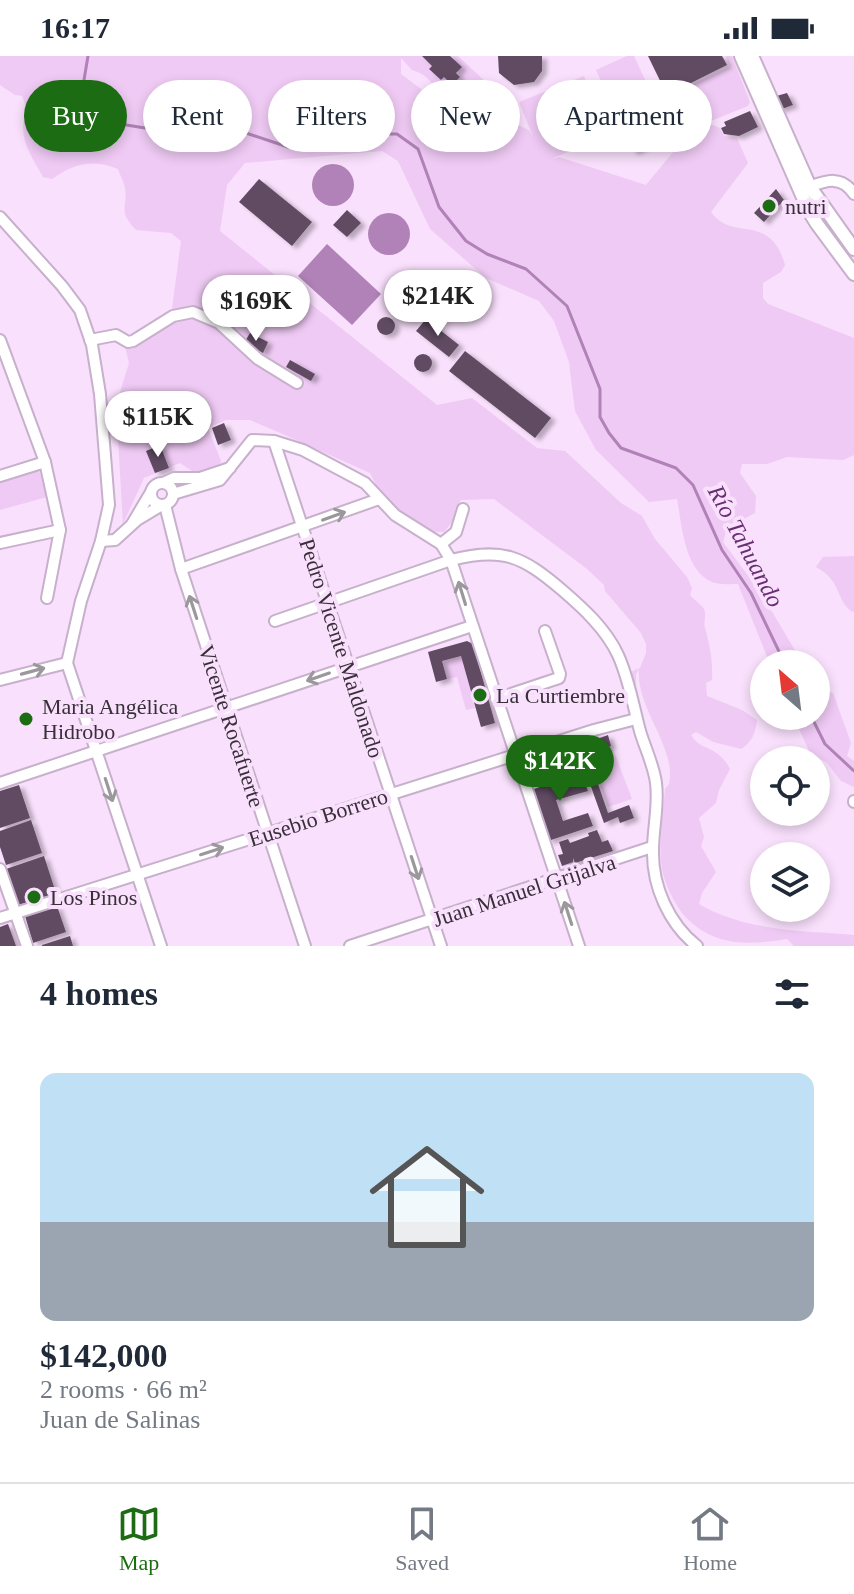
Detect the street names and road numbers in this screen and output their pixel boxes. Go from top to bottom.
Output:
street label: Pedro Vicente Maldonado [294,535,389,761]
street label: Vicente Rocafuerte [194,642,270,810]
street label: Eusebio Borrero [245,783,391,852]
street label: Juan Manuel Grijalva [430,849,619,932]

